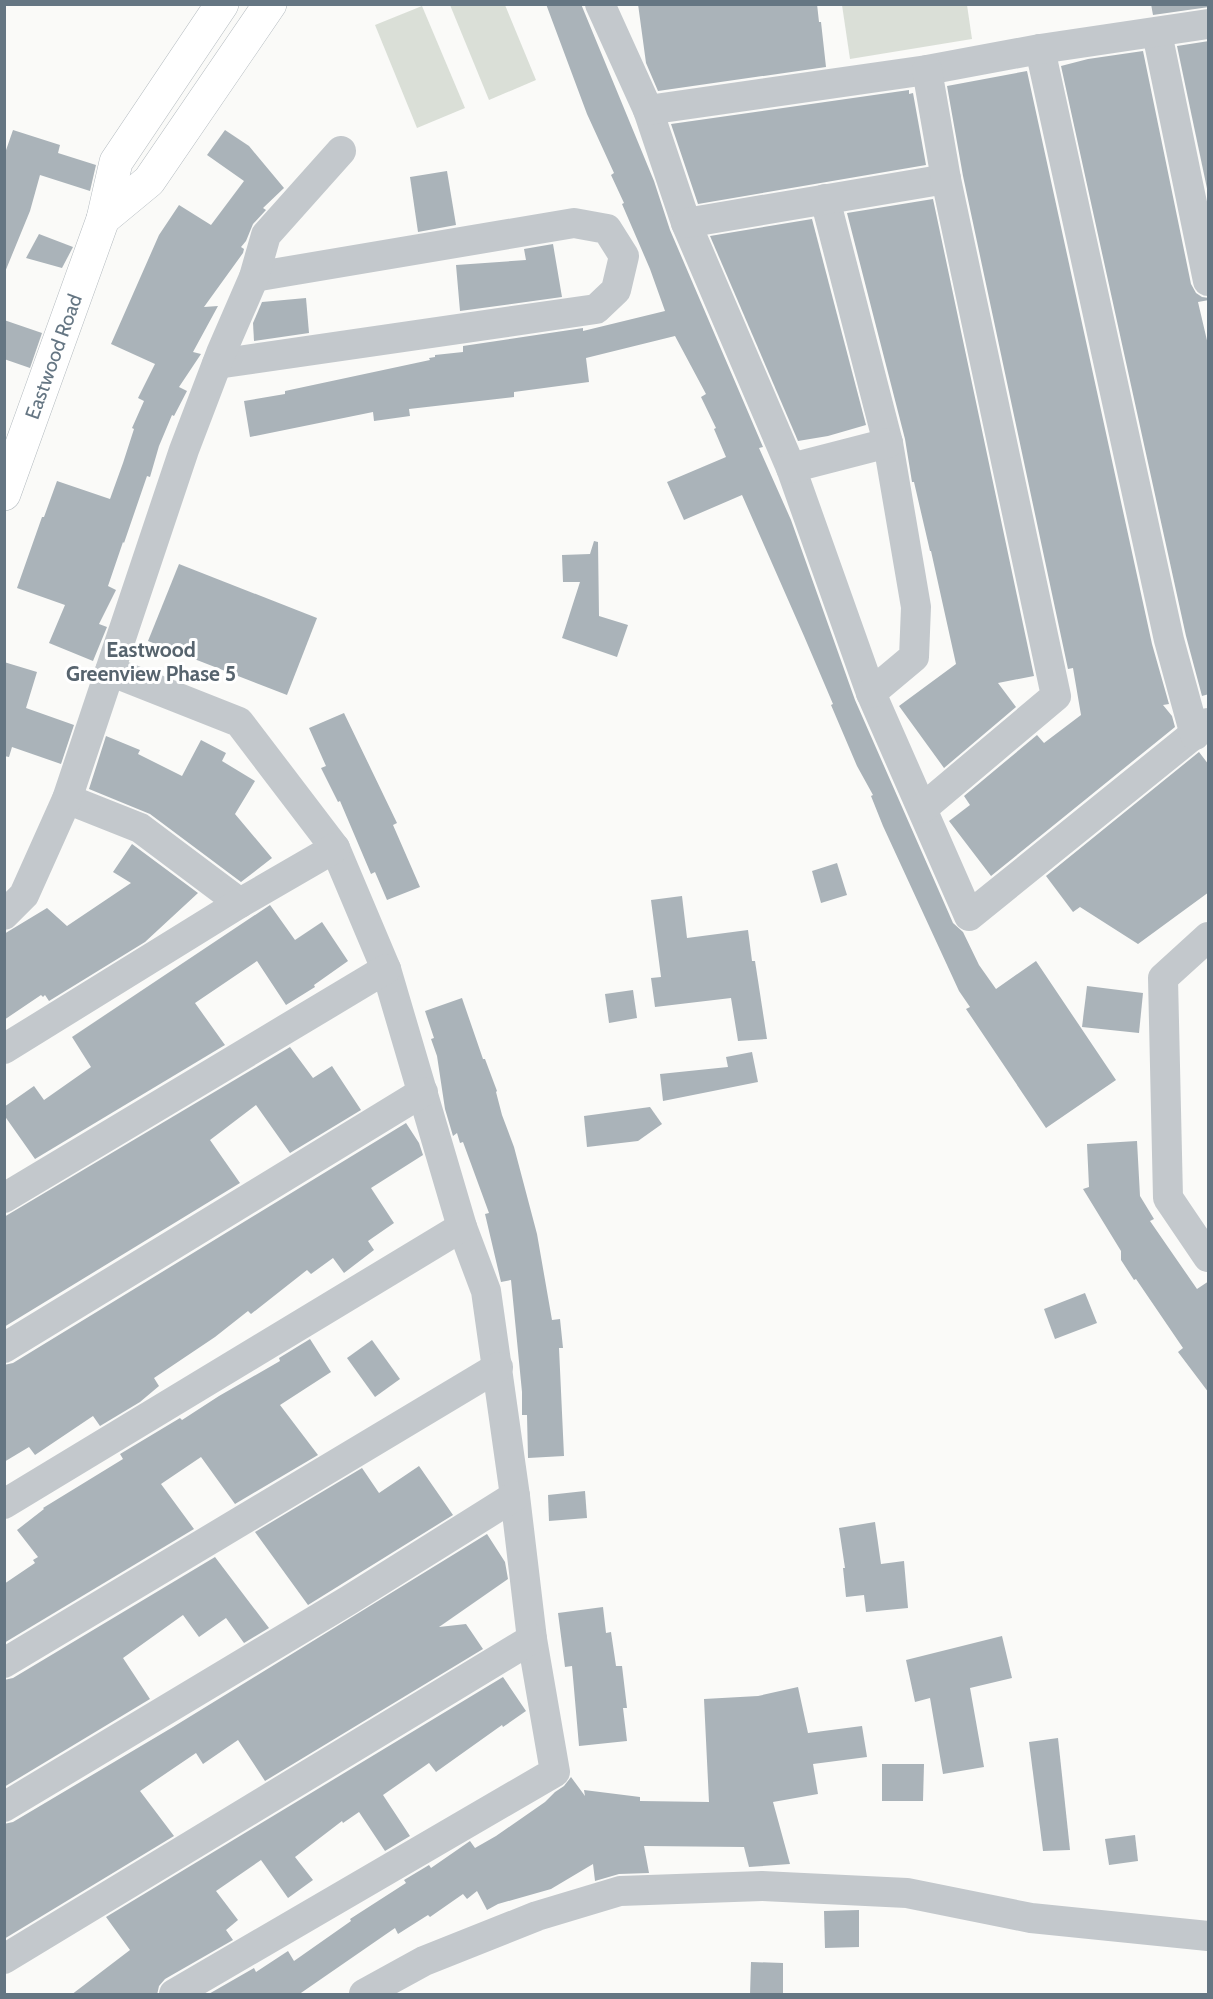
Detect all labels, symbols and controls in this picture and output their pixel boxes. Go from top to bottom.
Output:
street label: Eastwood Road [20,291,87,422]
district label: Eastwood Greenview Phase 5 [66,637,236,686]

